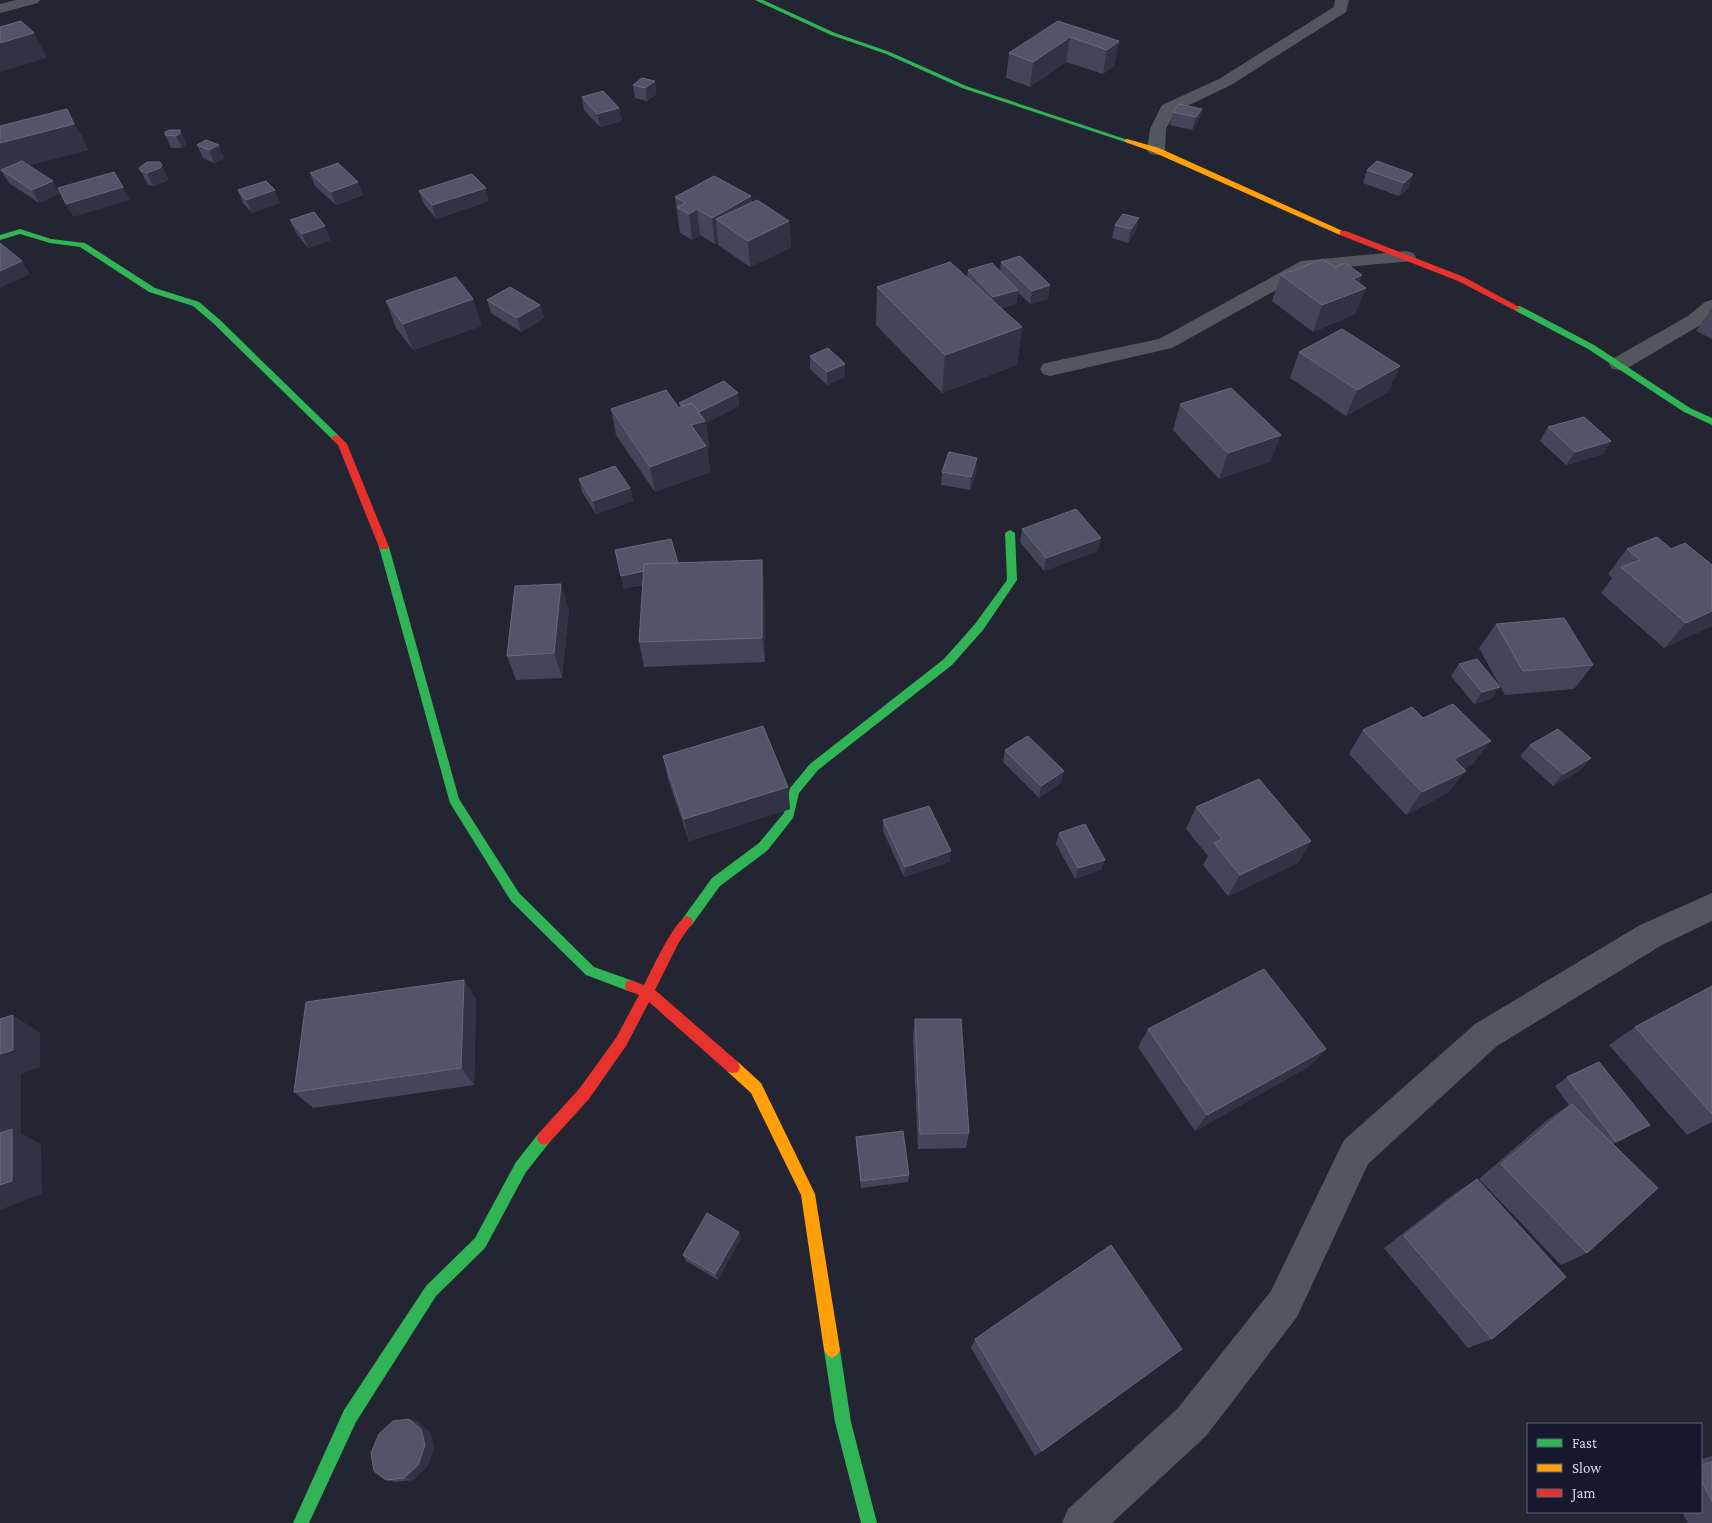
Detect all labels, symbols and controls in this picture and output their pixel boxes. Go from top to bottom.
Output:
legend [1527,1423,1702,1513]
text: Fast [1572,1435,1598,1451]
text: Slow [1572,1460,1602,1476]
text: Jam [1570,1485,1595,1502]

